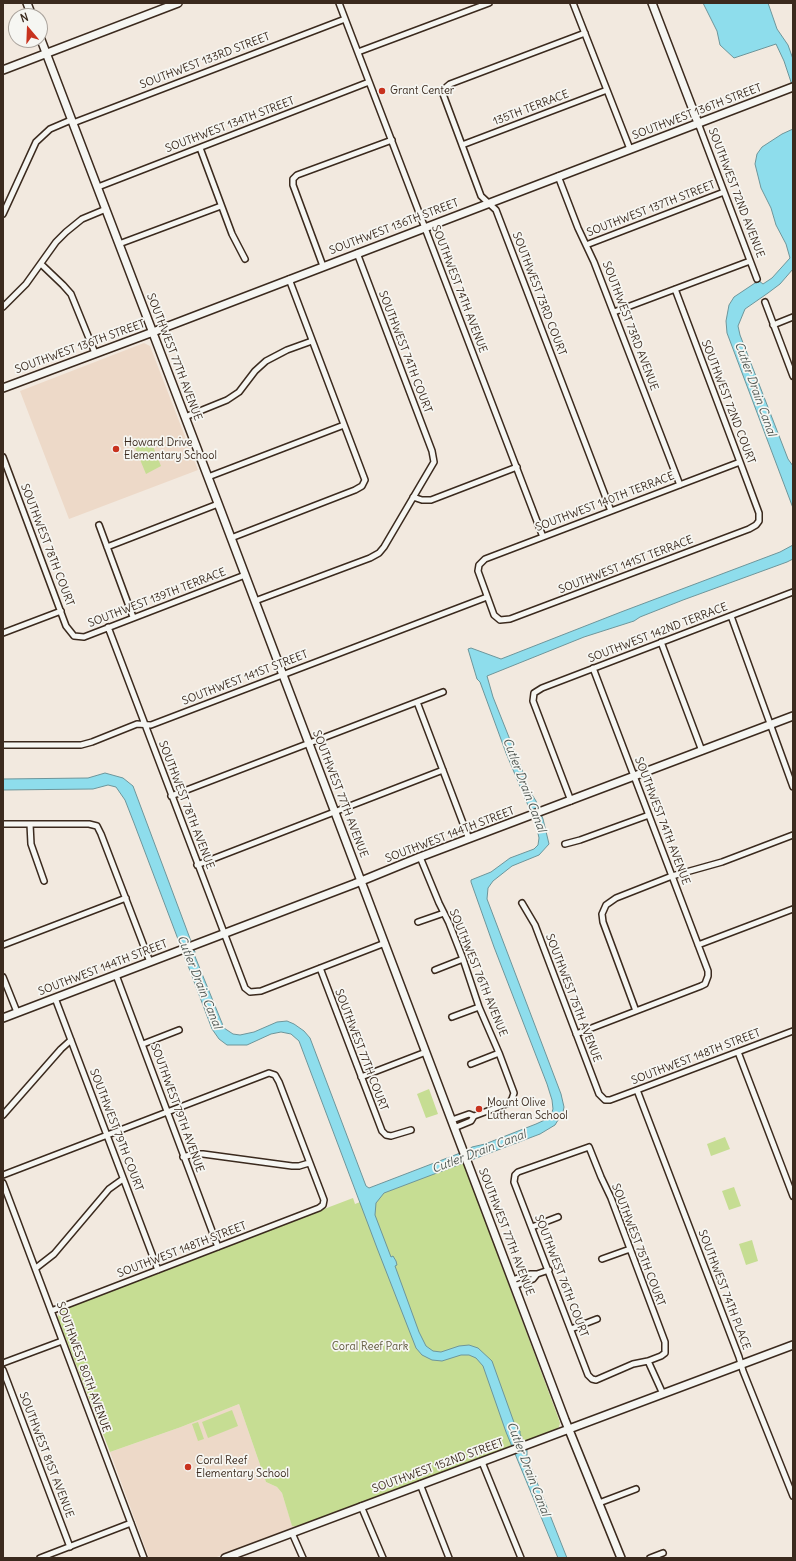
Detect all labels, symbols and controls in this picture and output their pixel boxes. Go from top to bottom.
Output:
north arrow [8,8,48,48]
text: N [19,10,30,25]
street label: SOUTHWEST 133RD STREET [138,30,272,92]
street label: SOUTHWEST 136TH STREET [631,81,763,143]
place label: Grant Center [390,84,454,98]
marker: Grant Center [377,86,387,96]
street label: 135TH TERRACE [491,87,571,129]
street label: SOUTHWEST 134TH STREET [164,94,296,156]
street label: SOUTHWEST 72ND AVENUE [705,126,767,260]
street label: SOUTHWEST 137TH STREET [585,178,717,240]
street label: SOUTHWEST 136TH STREET [328,196,460,258]
street label: SOUTHWEST 74TH AVENUE [428,223,490,355]
street label: SOUTHWEST 73RD COURT [509,230,569,358]
street label: SOUTHWEST 73RD AVENUE [599,260,661,392]
street label: SOUTHWEST 74TH COURT [376,289,434,415]
street label: SOUTHWEST 77TH AVENUE [144,291,204,423]
street label: SOUTHWEST 136TH STREET [13,317,147,377]
street label: SOUTHWEST 72ND COURT [698,338,758,466]
water label: Cutler Drain Canal [731,340,779,438]
place label: Howard Drive Elementary School [124,436,217,462]
marker: Howard Drive Elementary School [111,444,121,454]
street label: SOUTHWEST 140TH TERRACE [534,469,676,535]
street label: SOUTHWEST 78TH COURT [18,482,76,608]
street label: SOUTHWEST 141ST TERRACE [557,533,695,597]
street label: SOUTHWEST 139TH TERRACE [86,566,228,630]
street label: SOUTHWEST 142ND TERRACE [586,600,730,666]
street label: SOUTHWEST 141ST STREET [180,648,310,708]
street label: SOUTHWEST 77TH AVENUE [310,728,370,860]
water label: Cutler Drain Canal [499,736,549,834]
street label: SOUTHWEST 78TH AVENUE [155,739,217,871]
street label: SOUTHWEST 74TH AVENUE [631,755,693,887]
street label: SOUTHWEST 144TH STREET [384,804,516,866]
street label: SOUTHWEST 76TH AVENUE [446,907,510,1039]
street label: SOUTHWEST 75TH AVENUE [542,932,604,1064]
water label: Cutler Drain Canal [174,933,224,1031]
street label: SOUTHWEST 144TH STREET [37,937,169,999]
street label: SOUTHWEST 77TH COURT [332,987,390,1113]
street label: SOUTHWEST 148TH STREET [630,1026,762,1088]
street label: SOUTHWEST 79TH AVENUE [148,1042,206,1174]
street label: SOUTHWEST 79TH COURT [87,1067,145,1193]
place label: Mount Olive Lutheran School [487,1096,568,1122]
marker: Mount Olive Lutheran School [474,1104,484,1114]
water label: Cutler Drain Canal [430,1127,528,1177]
street label: SOUTHWEST 77TH AVENUE [476,1166,536,1298]
street label: SOUTHWEST 75TH COURT [609,1182,667,1308]
street label: SOUTHWEST 76TH COURT [532,1213,590,1339]
street label: SOUTHWEST 148TH STREET [116,1219,248,1281]
street label: SOUTHWEST 74TH PLACE [695,1228,753,1352]
street label: SOUTHWEST 80TH AVENUE [53,1300,113,1434]
park label: Coral Reef Park [332,1340,408,1354]
street label: SOUTHWEST 81ST AVENUE [16,1390,76,1520]
water label: Cutler Drain Canal [503,1420,553,1518]
street label: SOUTHWEST 152ND STREET [370,1436,506,1496]
place label: Coral Reef Elementary School [196,1454,289,1480]
marker: Coral Reef Elementary School [183,1462,193,1472]

